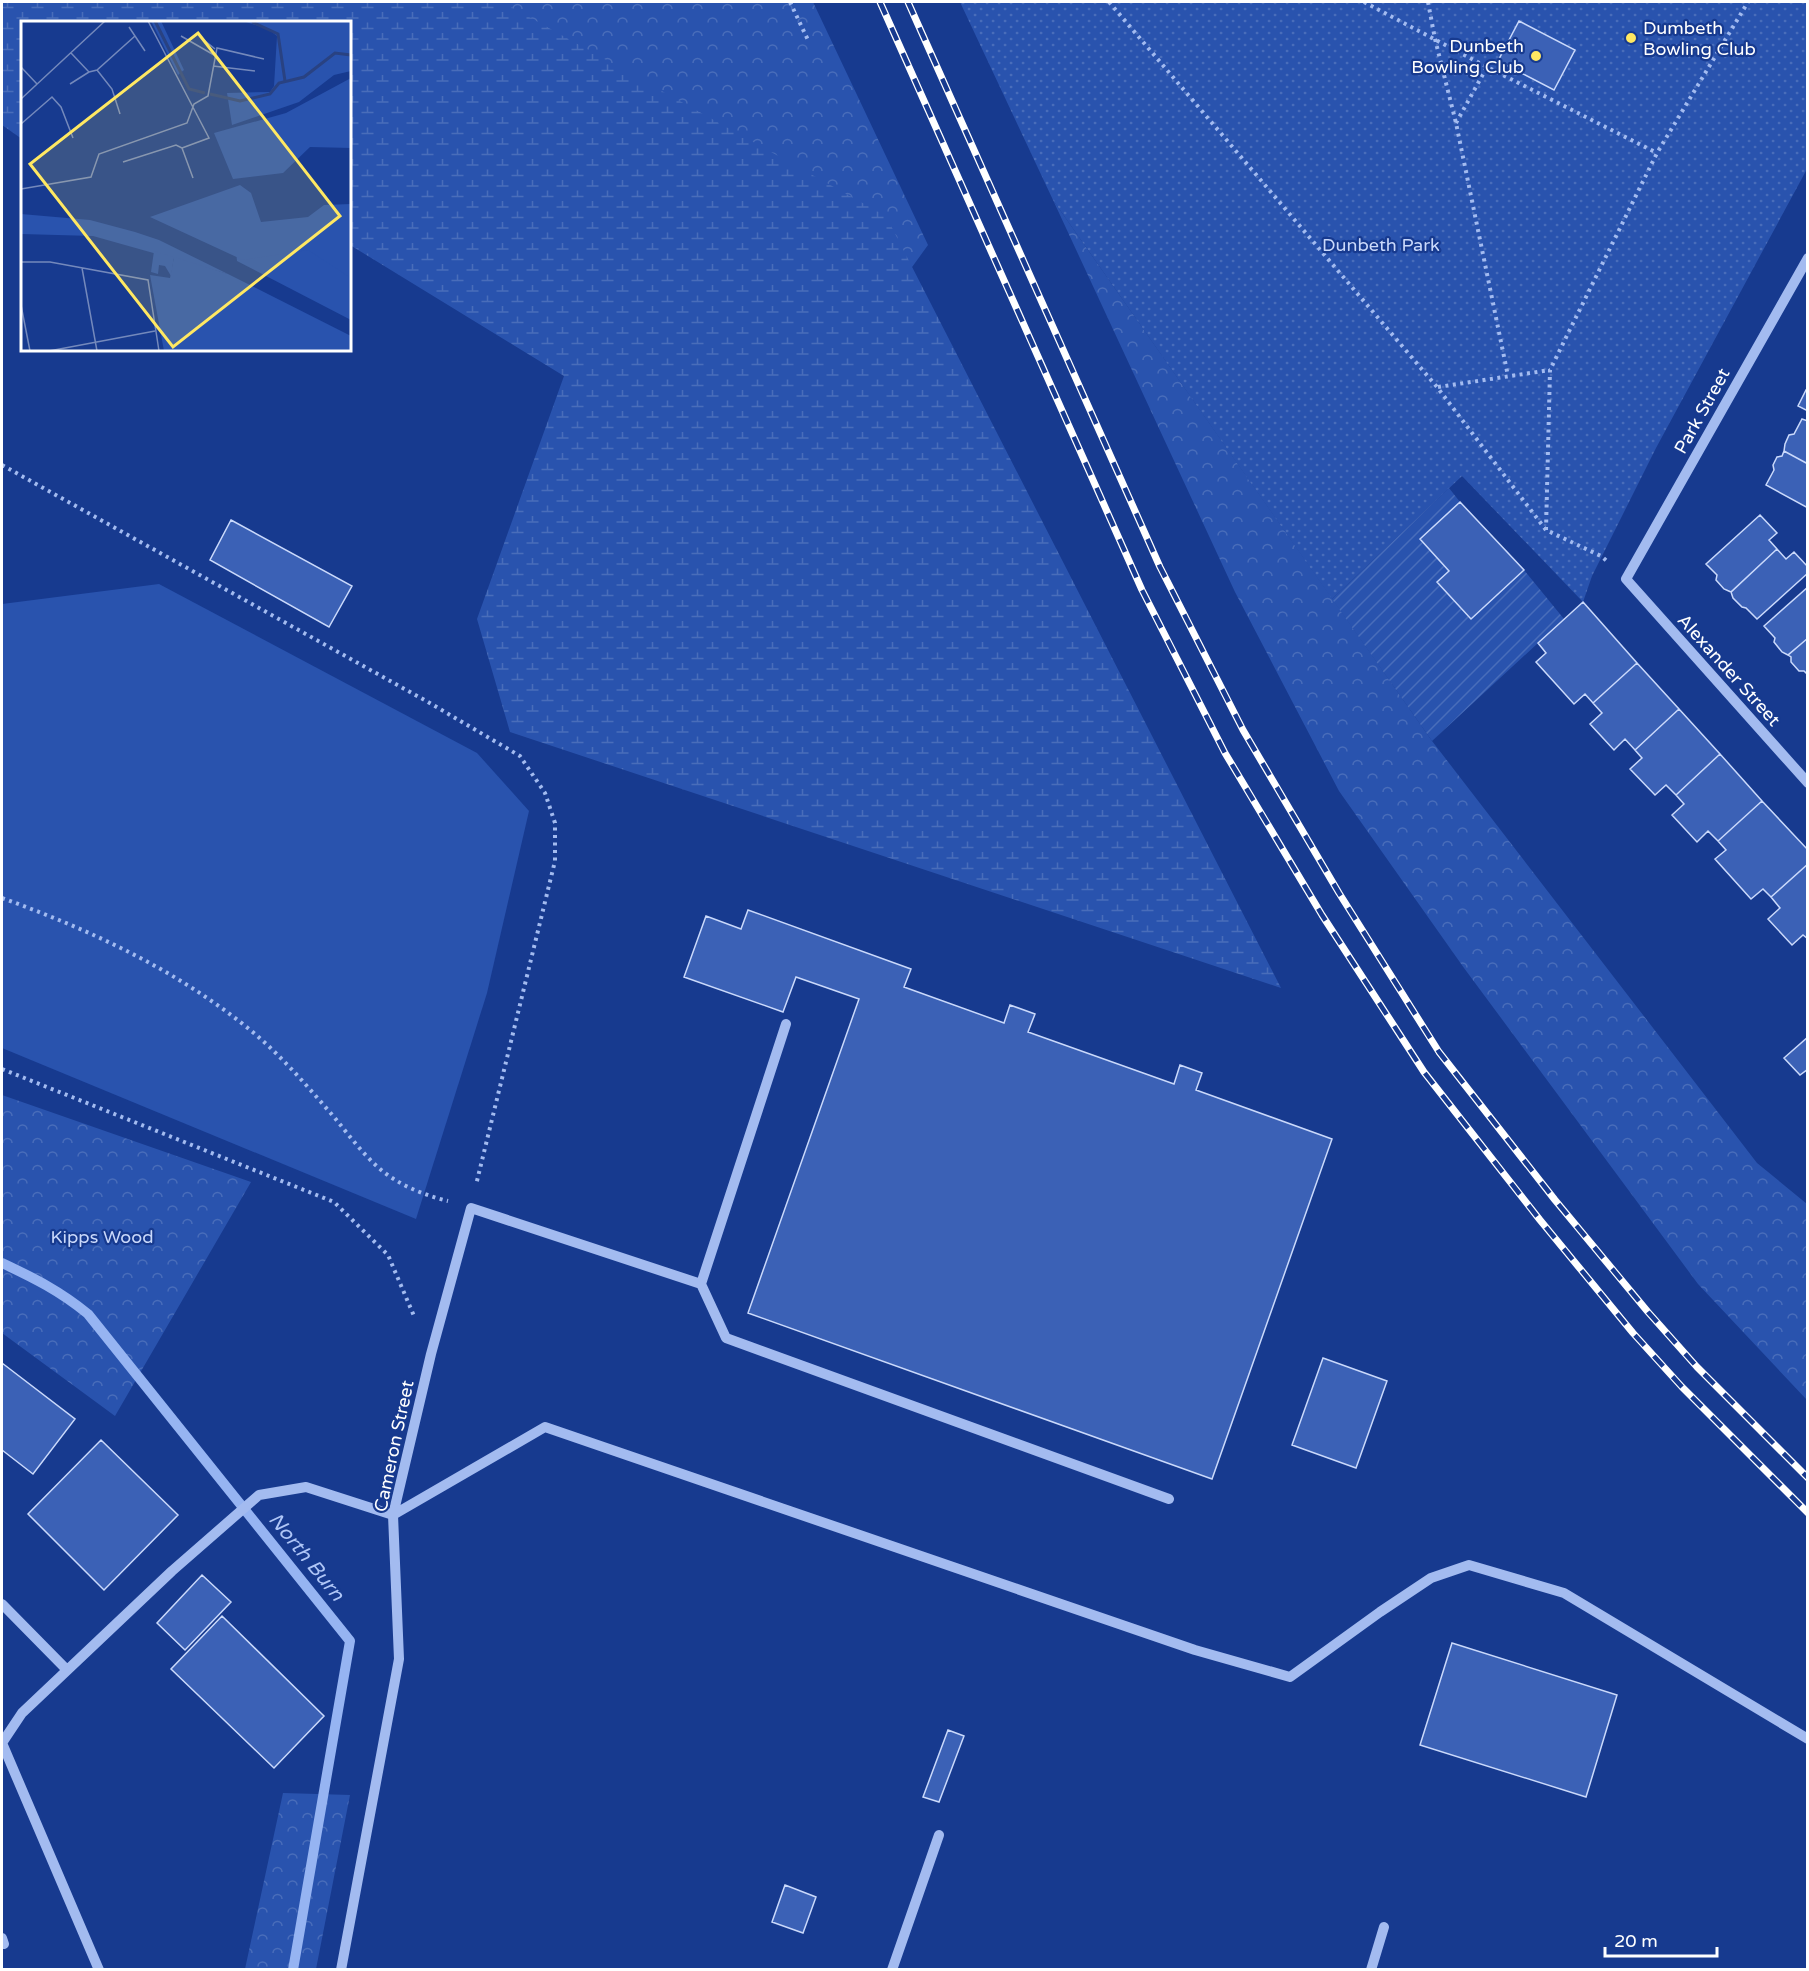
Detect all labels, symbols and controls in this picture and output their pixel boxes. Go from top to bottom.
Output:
place label: Dumbeth Bowling Club [1643,17,1756,60]
inset map [21,21,351,351]
marker: Dumbeth Bowling Club [1624,31,1638,45]
place label: Dunbeth Bowling Club [1411,35,1524,78]
marker: Dunbeth Bowling Club [1529,49,1543,63]
park label: Dunbeth Park [1322,234,1440,256]
street label: Park Street [1669,364,1735,458]
street label: Alexander Street [1673,609,1785,731]
park label: Kipps Wood [50,1226,154,1248]
street label: Cameron Street [369,1378,419,1514]
water label: North Burn [263,1508,349,1607]
scale bar [1605,1920,1718,1958]
text: 20 m [1614,1930,1658,1952]

